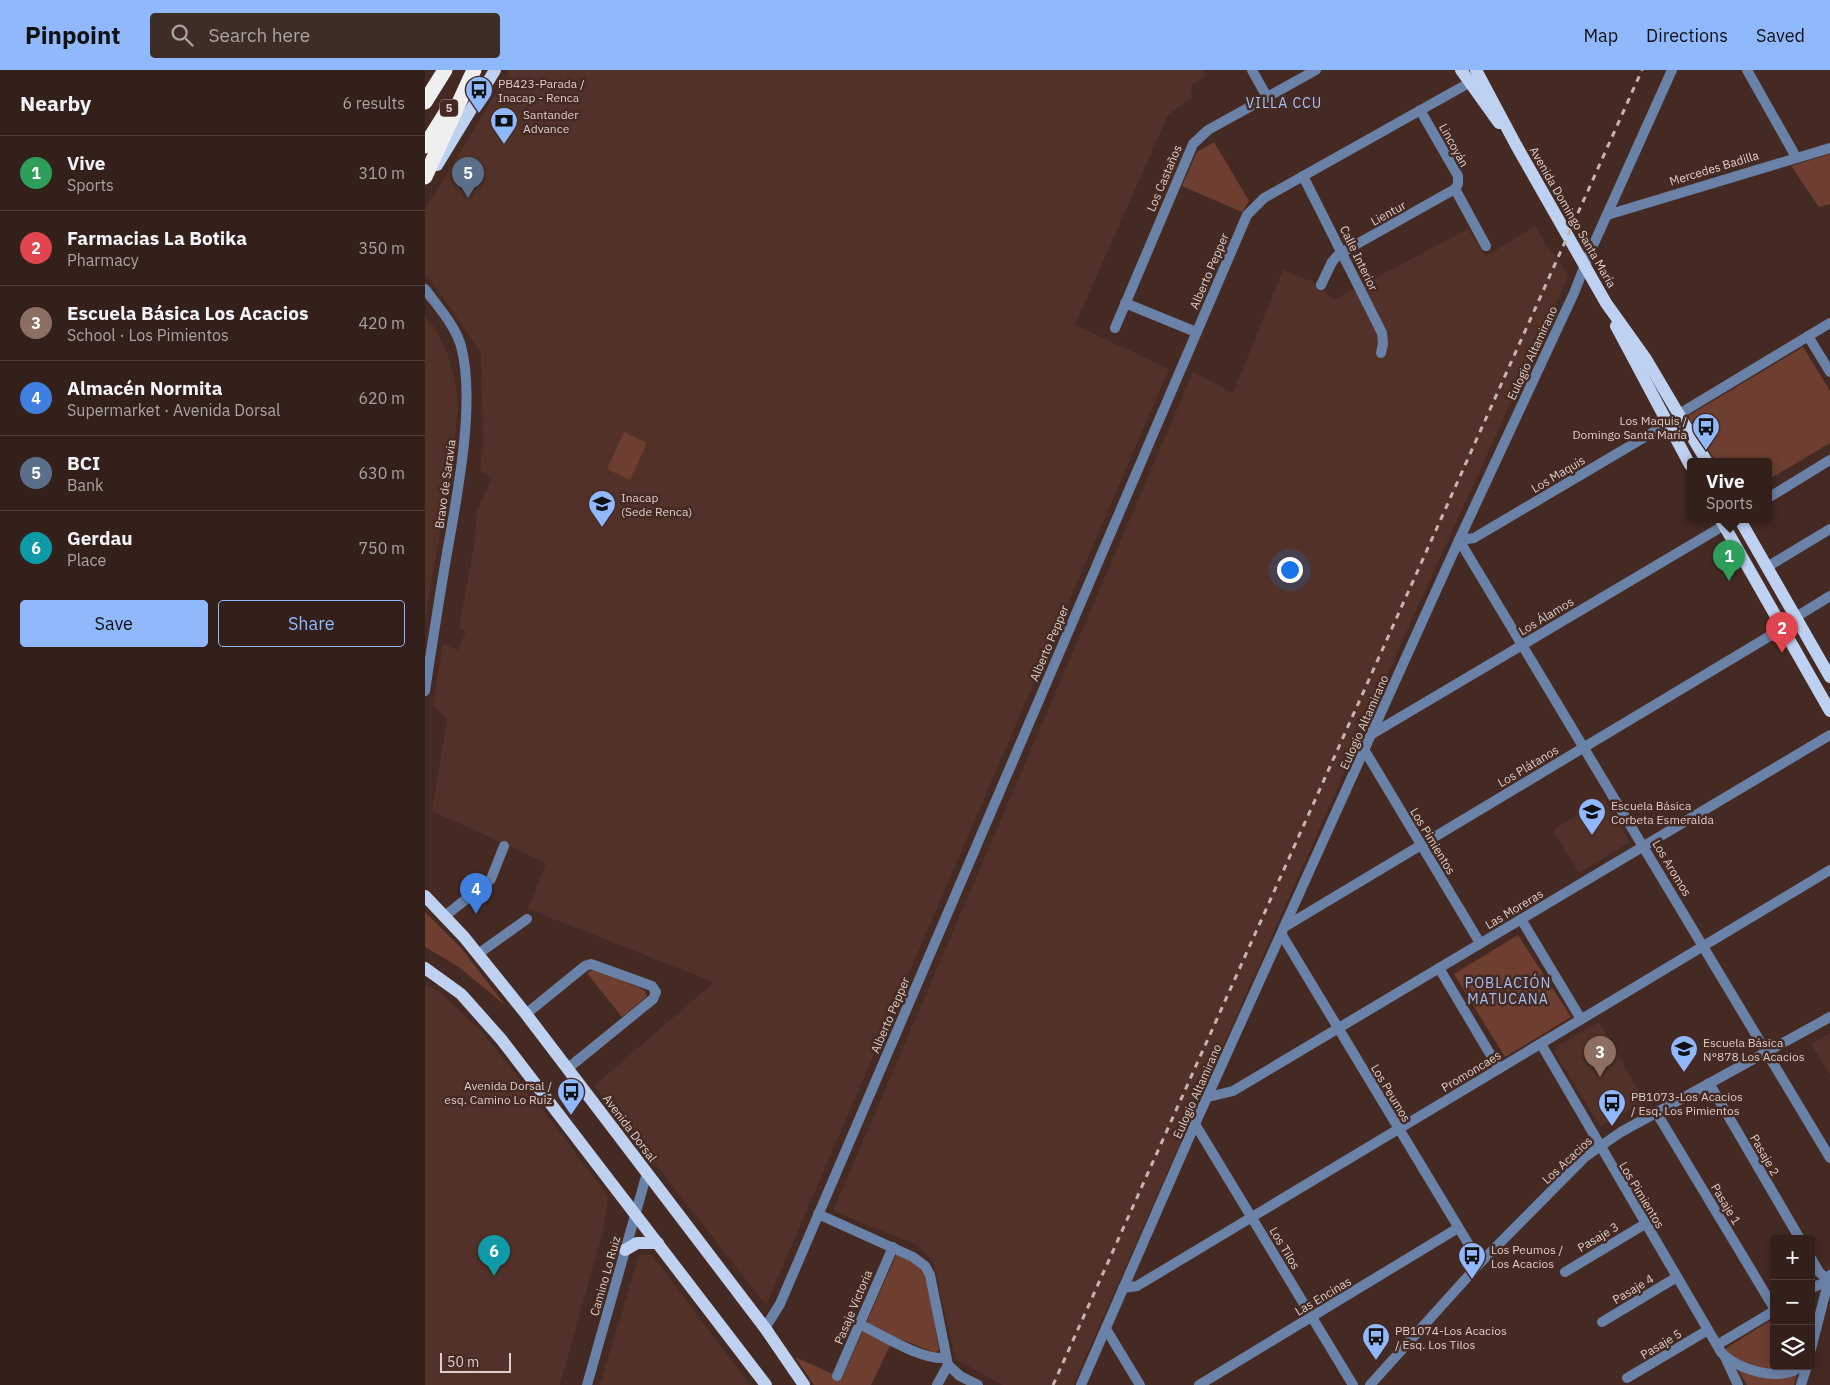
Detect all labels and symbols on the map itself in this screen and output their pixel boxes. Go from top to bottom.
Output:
bus stop icon: PB423-Parada / Inacap - Renca [464,75,494,114]
place label: PB423-Parada / Inacap - Renca [498,76,585,105]
district label: VILLA CCU [1246,94,1322,112]
road number: 5 [440,99,458,116]
bank icon: Santander Advance [489,106,519,145]
place label: Santander Advance [523,107,579,136]
street label: Lincoyán [1436,121,1472,169]
street label: Los Castaños [1143,142,1185,214]
street label: Avenida Domingo Santa María [1526,144,1620,291]
street label: Mercedes Badilla [1668,147,1761,189]
pin: 5 [452,157,484,198]
street label: Lientur [1368,197,1409,229]
street label: Calle Interior [1337,223,1381,294]
street label: Alberto Pepper [1186,230,1232,311]
street label: Eulogio Altamirano [1504,303,1560,402]
bus stop icon: Los Maquis / Domingo Santa María [1691,412,1721,451]
place label: Los Maquis / Domingo Santa María [1573,413,1688,442]
street label: Bravo de Saravia [431,438,459,529]
street label: Los Maquis [1528,452,1588,496]
school or university icon: Inacap (Sede Renca) [587,489,617,528]
place label: Inacap (Sede Renca) [621,490,692,519]
pin: 1 [1713,540,1745,581]
your location [1277,557,1303,583]
street label: Los Álamos [1516,594,1576,638]
street label: Alberto Pepper [1026,602,1072,683]
pin: 2 [1766,612,1798,653]
street label: Eulogio Altamirano [1336,672,1392,772]
street label: Los Plátanos [1495,742,1561,790]
school or university icon: Escuela Básica Corbeta Esmeralda [1577,797,1607,836]
place label: Escuela Básica Corbeta Esmeralda [1611,798,1714,827]
street label: Los Pimientos [1407,805,1459,877]
street label: Los Aromos [1649,837,1695,899]
pin: 4 [460,873,492,914]
street label: Las Moreras [1482,886,1546,932]
district label: POBLACIÓN MATUCANA [1465,973,1551,1008]
street label: Alberto Pepper [867,974,913,1055]
school or university icon: Escuela Básica N°878 Los Acacios [1669,1034,1699,1073]
place label: Escuela Básica N°878 Los Acacios [1703,1035,1805,1064]
pin: 3 [1584,1036,1616,1077]
street label: Eulogio Altamirano [1169,1041,1225,1141]
street label: Promoncaes [1438,1047,1504,1095]
street label: Los Peumos [1368,1061,1414,1125]
bus stop icon: Avenida Dorsal / esq. Camino Lo Ruiz [556,1077,586,1116]
place label: Avenida Dorsal / esq. Camino Lo Ruiz [444,1078,552,1107]
bus stop icon: PB1073-Los Acacios / Esq. Los Pimientos [1597,1088,1627,1127]
place label: PB1073-Los Acacios / Esq. Los Pimientos [1631,1089,1743,1118]
street label: Avenida Dorsal [600,1091,660,1165]
street label: Pasaje 2 [1747,1132,1783,1178]
street label: Los Acacios [1539,1133,1595,1187]
street label: Los Pimientos [1616,1159,1668,1231]
street label: Pasaje 1 [1708,1181,1744,1227]
street label: Pasaje 3 [1575,1219,1621,1255]
street label: Los Tilos [1266,1224,1304,1272]
street label: Camino Lo Ruiz [586,1234,624,1318]
pin: 6 [478,1235,510,1276]
bus stop icon: Los Peumos / Los Acacios [1457,1241,1487,1280]
place label: Los Peumos / Los Acacios [1491,1242,1564,1271]
street label: Pasaje Victoria [831,1267,876,1346]
street label: Pasaje 4 [1610,1271,1656,1307]
street label: Las Encinas [1292,1273,1354,1319]
bus stop icon: PB1074-Los Acacios / Esq. Los Tilos [1361,1322,1391,1361]
place label: PB1074-Los Acacios / Esq. Los Tilos [1395,1323,1507,1352]
street label: Pasaje 5 [1638,1326,1684,1362]
scale bar [440,1350,511,1373]

